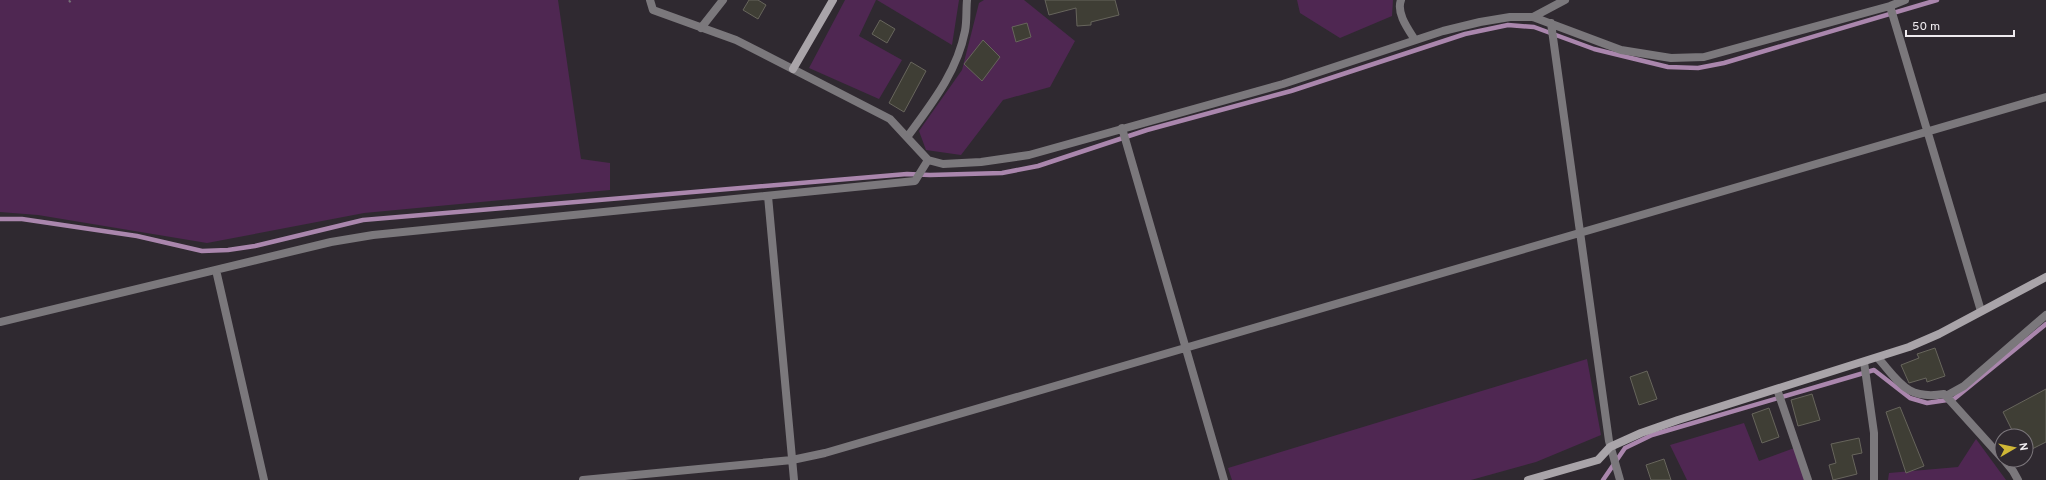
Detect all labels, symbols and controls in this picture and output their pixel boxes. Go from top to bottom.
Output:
scale bar [1906,12,2014,38]
text: 50 m [1912,19,1940,35]
north arrow [1994,428,2034,468]
text: N [2015,442,2030,452]

